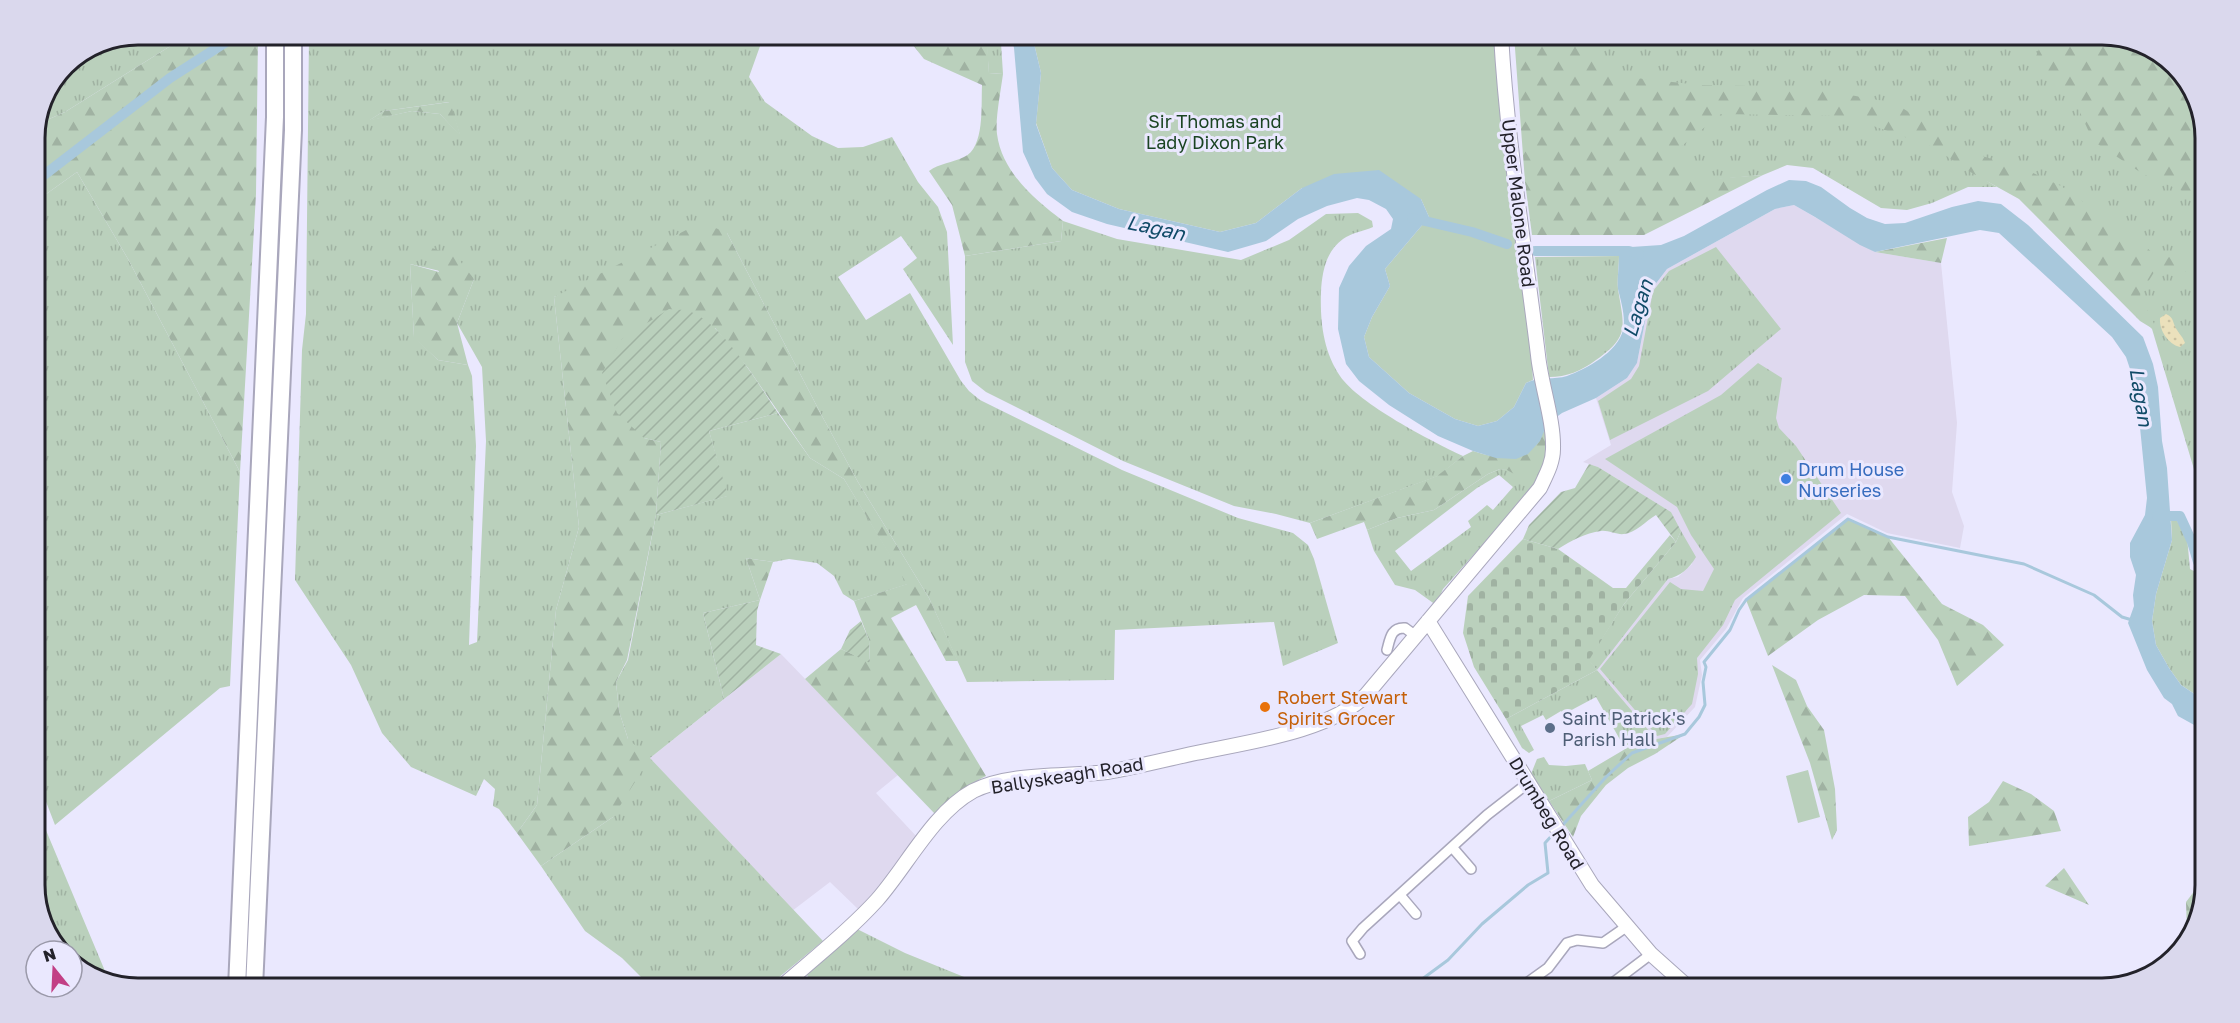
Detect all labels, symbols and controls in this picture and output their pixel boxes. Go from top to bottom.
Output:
park label: Sir Thomas and Lady Dixon Park [1146,110,1284,153]
street label: Upper Malone Road [1498,118,1540,288]
water label: Lagan [1125,209,1188,246]
water label: Lagan [1617,276,1658,340]
water label: Lagan [2125,366,2159,429]
place label: Drum House Nurseries [1798,458,1904,501]
marker: Drum House Nurseries [1779,472,1793,486]
place label: Robert Stewart Spirits Grocer [1277,686,1408,729]
marker: Robert Stewart Spirits Grocer [1258,700,1272,714]
place label: Saint Patrick's Parish Hall [1562,707,1686,750]
marker: Saint Patrick's Parish Hall [1543,721,1557,735]
street label: Ballyskeagh Road [989,752,1145,798]
street label: Drumbeg Road [1505,753,1589,873]
north arrow [24,939,84,999]
text: N [40,943,58,966]

